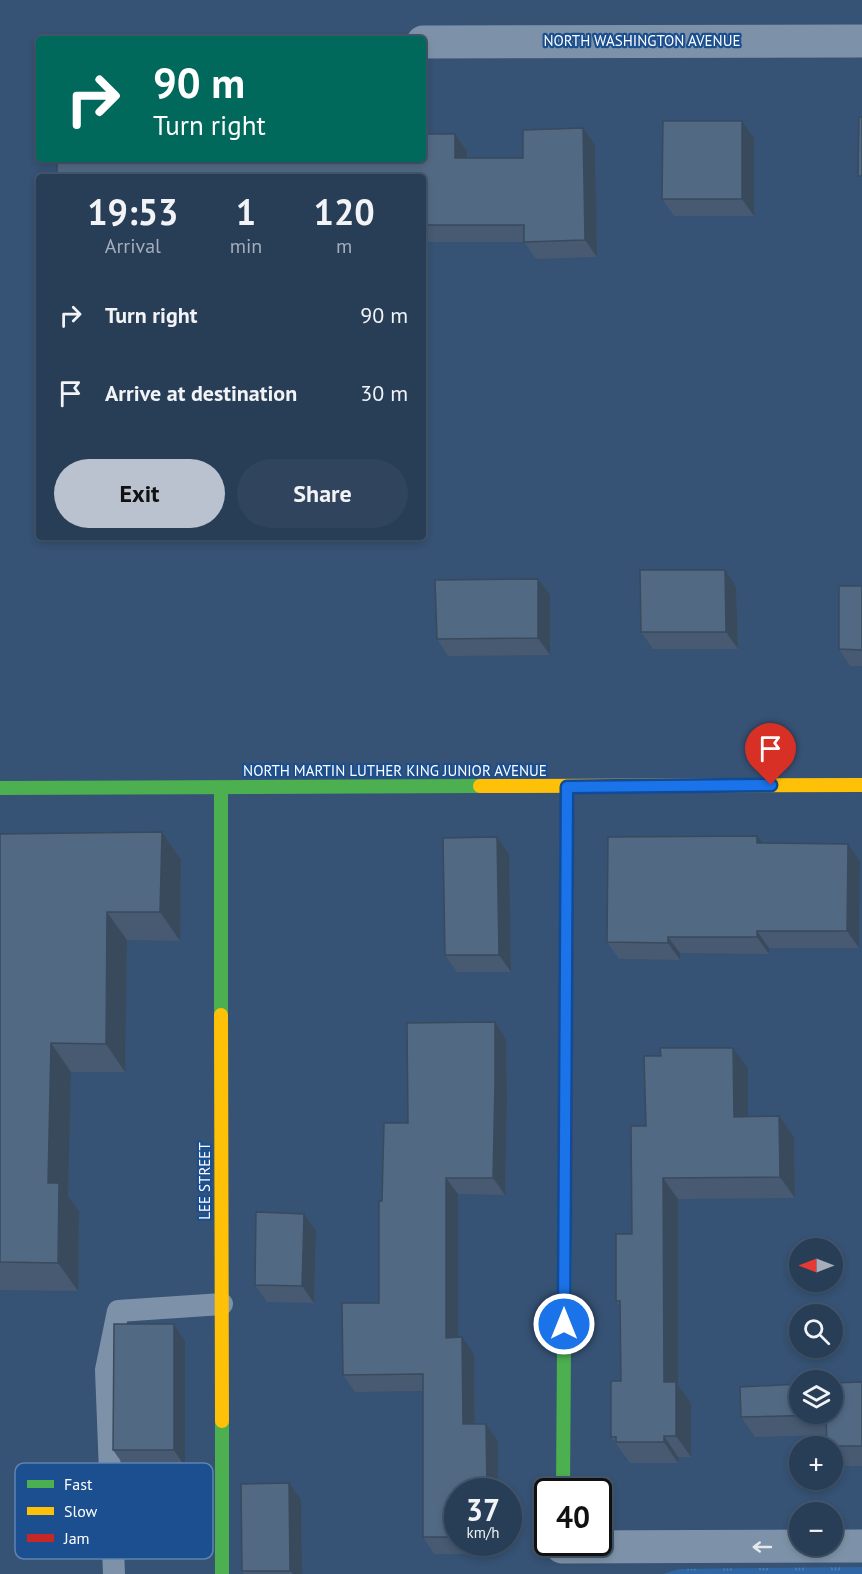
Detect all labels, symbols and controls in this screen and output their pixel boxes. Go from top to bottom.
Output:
street label: NORTH WASHINGTON AVENUE [543,31,741,50]
text: 90 m [153,55,245,110]
icon: right [54,60,132,138]
text: Turn right [153,108,266,142]
text: 19:53 [87,188,179,235]
text: 1 [236,188,256,235]
text: 120 [314,188,375,235]
text: Arrival [105,233,161,259]
text: min [230,233,262,259]
text: m [336,233,352,259]
icon: right [54,299,87,332]
text: Turn right [105,301,197,329]
text: 90 m [360,301,408,329]
icon: arrive [54,377,87,410]
text: Arrive at destination [105,379,297,407]
text: 30 m [360,379,408,407]
button: Exit [54,459,225,528]
button: Share [237,459,408,528]
pin [745,723,796,785]
icon: arrive [754,732,787,765]
street label: NORTH MARTIN LUTHER KING JUNIOR AVENUE [243,761,547,780]
street label: LEE STREET [195,1142,214,1220]
north arrow [789,1238,843,1292]
map controls [789,1238,843,1556]
position arrow [532,1292,596,1356]
button: search [789,1304,843,1358]
button: layers [789,1370,843,1424]
button: + [789,1436,843,1490]
legend [15,1463,213,1559]
text: Fast [64,1474,93,1494]
speed limit sign: 40 [534,1478,612,1556]
text: 37 [466,1490,500,1529]
text: Slow [64,1501,98,1521]
button: − [789,1502,843,1556]
text: km/h [467,1523,499,1542]
text: Jam [63,1528,90,1548]
one-way arrow [752,1541,772,1553]

